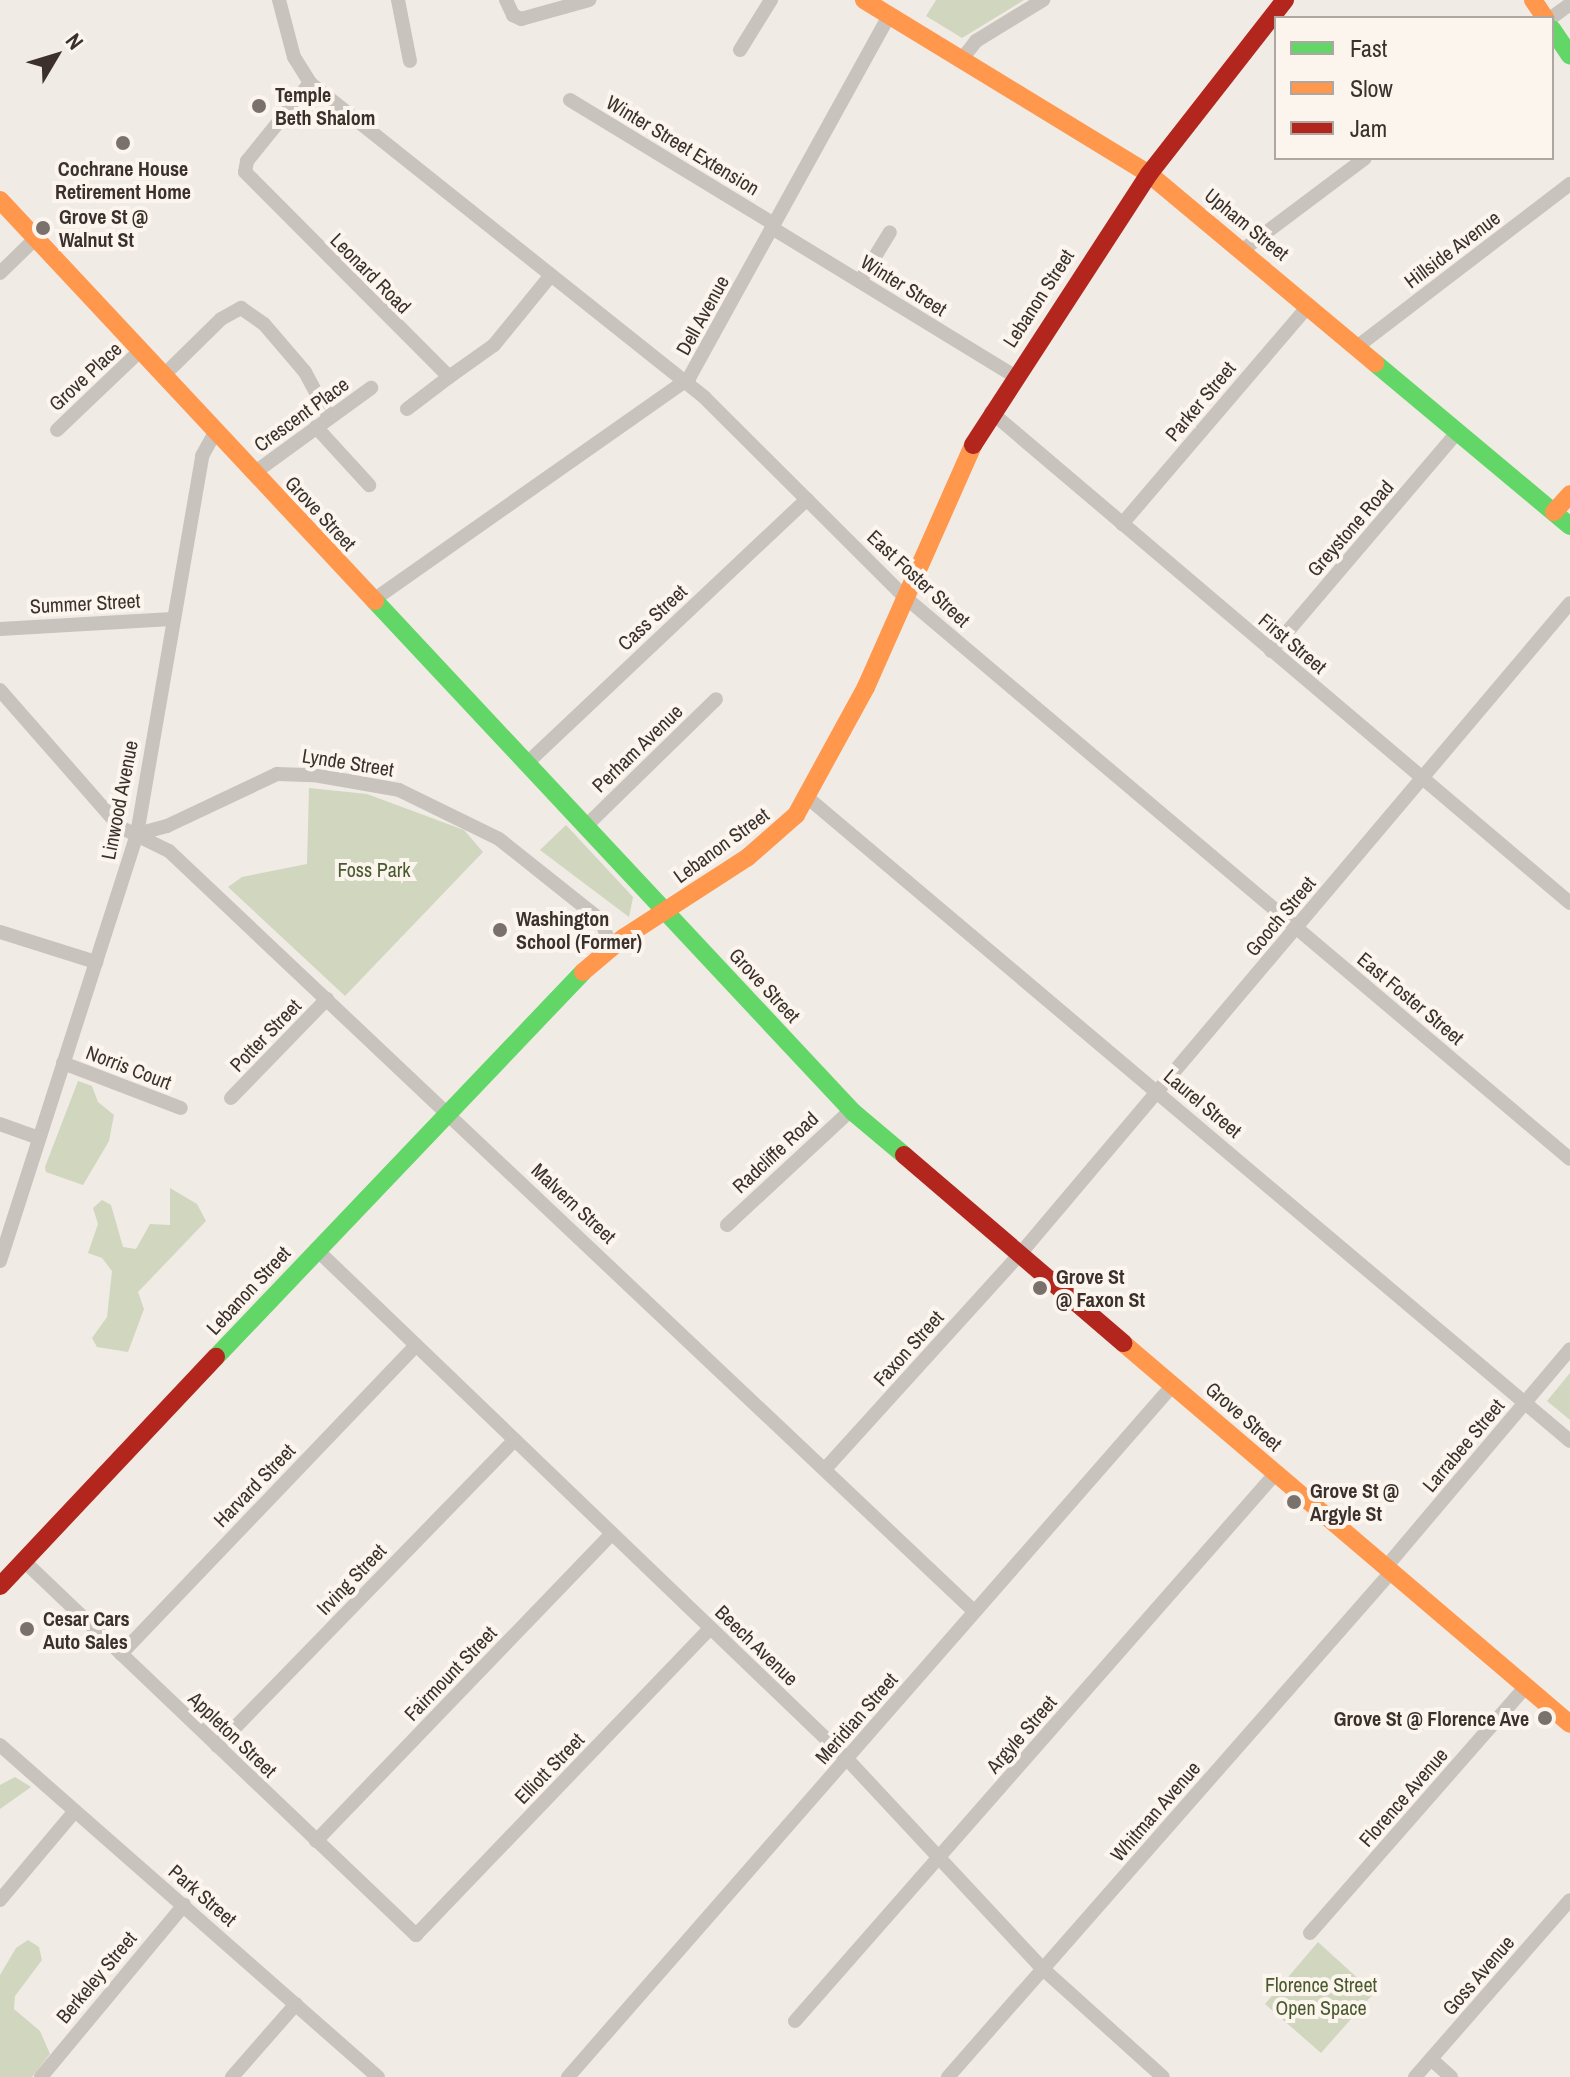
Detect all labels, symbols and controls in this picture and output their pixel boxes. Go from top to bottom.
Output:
north arrow [16,16,96,96]
legend [1274,16,1554,160]
text: N [59,27,91,56]
text: Fast [1350,32,1387,64]
text: Slow [1350,72,1393,104]
place label: Temple Beth Shalom [275,82,375,129]
street label: Winter Street Extension [602,90,764,200]
marker: Temple Beth Shalom [250,97,268,115]
text: Jam [1350,112,1387,144]
marker: Cochrane House Retirement Home [114,134,132,152]
place label: Cochrane House Retirement Home [55,156,191,203]
street label: Upham Street [1200,183,1294,265]
place label: Grove St @ Walnut St [59,204,148,251]
street label: Hillside Avenue [1399,205,1505,293]
marker: Grove St @ Walnut St [34,219,52,237]
street label: Leonard Road [326,228,416,318]
street label: Lebanon Street [997,244,1079,352]
street label: Winter Street [857,249,951,321]
street label: Dell Avenue [670,271,734,359]
street label: Grove Place [44,336,126,416]
street label: Parker Street [1160,356,1240,446]
street label: Crescent Place [249,372,353,456]
street label: Grove Street [281,471,361,555]
street label: Greystone Road [1302,475,1398,581]
street label: East Foster Street [863,524,975,632]
street label: Cass Street [612,579,692,655]
street label: Summer Street [29,588,141,618]
street label: First Street [1254,608,1332,678]
street label: Perham Avenue [586,699,688,797]
street label: Linwood Avenue [96,738,142,862]
street label: Lynde Street [300,743,396,781]
street label: Lebanon Street [669,802,773,888]
park label: Foss Park [337,857,411,881]
street label: Gooch Street [1240,871,1320,961]
place label: Washington School (Former) [516,906,642,953]
marker: Washington School (Former) [491,921,509,939]
street label: Grove Street [725,943,805,1027]
street label: East Foster Street [1353,947,1469,1049]
street label: Potter Street [224,994,306,1076]
street label: Norris Court [83,1040,175,1094]
street label: Laurel Street [1159,1064,1247,1142]
street label: Radcliffe Road [727,1106,823,1198]
street label: Malvern Street [527,1158,621,1248]
street label: Lebanon Street [201,1241,295,1339]
place label: Grove St @ Faxon St [1056,1264,1145,1311]
marker: Grove St @ Faxon St [1031,1279,1049,1297]
street label: Faxon Street [868,1305,948,1391]
street label: Grove Street [1201,1376,1287,1456]
street label: Larrabee Street [1417,1394,1509,1496]
street label: Harvard Street [208,1438,300,1532]
place label: Grove St @ Argyle St [1310,1478,1399,1525]
marker: Grove St @ Argyle St [1285,1493,1303,1511]
street label: Irving Street [311,1539,391,1619]
street label: Beech Avenue [710,1599,804,1691]
place label: Cesar Cars Auto Sales [43,1606,130,1653]
marker: Cesar Cars Auto Sales [18,1620,36,1638]
street label: Fairmount Street [399,1621,501,1725]
street label: Meridian Street [810,1667,902,1769]
street label: Appleton Street [184,1686,282,1782]
street label: Argyle Street [981,1690,1061,1778]
place label: Grove St @ Florence Ave [1333,1706,1529,1730]
marker: Grove St @ Florence Ave [1536,1709,1554,1727]
street label: Elliott Street [509,1728,589,1808]
street label: Florence Avenue [1353,1742,1453,1852]
street label: Whitman Avenue [1105,1756,1205,1866]
street label: Park Street [164,1859,242,1931]
street label: Berkeley Street [51,1926,141,2028]
street label: Goss Avenue [1437,1930,1519,2020]
park label: Florence Street Open Space [1265,1972,1377,2019]

